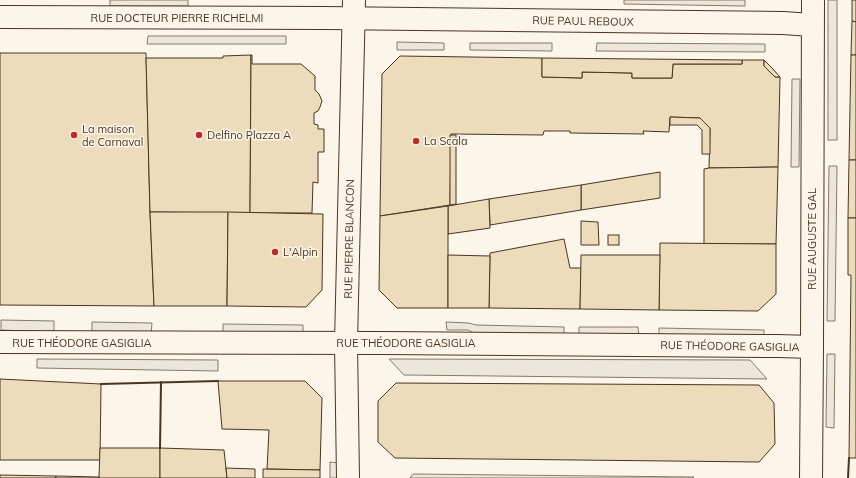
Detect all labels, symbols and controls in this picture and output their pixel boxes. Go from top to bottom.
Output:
street label: RUE DOCTEUR PIERRE RICHELMI [91,11,263,25]
street label: RUE PAUL REBOUX [532,13,635,29]
place label: La maison de Carnaval [82,122,143,149]
place label: Delfino Plazza A [207,128,291,142]
marker: La maison de Carnaval [69,130,79,140]
marker: Delfino Plazza A [194,130,204,140]
place label: La Scala [424,134,468,148]
marker: La Scala [411,136,421,146]
street label: RUE PIERRE BLANCON [341,179,357,299]
street label: RUE AUGUSTE GAL [805,188,819,290]
place label: L'Alpin [283,245,318,259]
marker: L'Alpin [270,247,280,257]
street label: RUE THÉODORE GASIGLIA [12,336,152,350]
street label: RUE THÉODORE GASIGLIA [336,336,476,350]
street label: RUE THÉODORE GASIGLIA [660,338,800,354]

